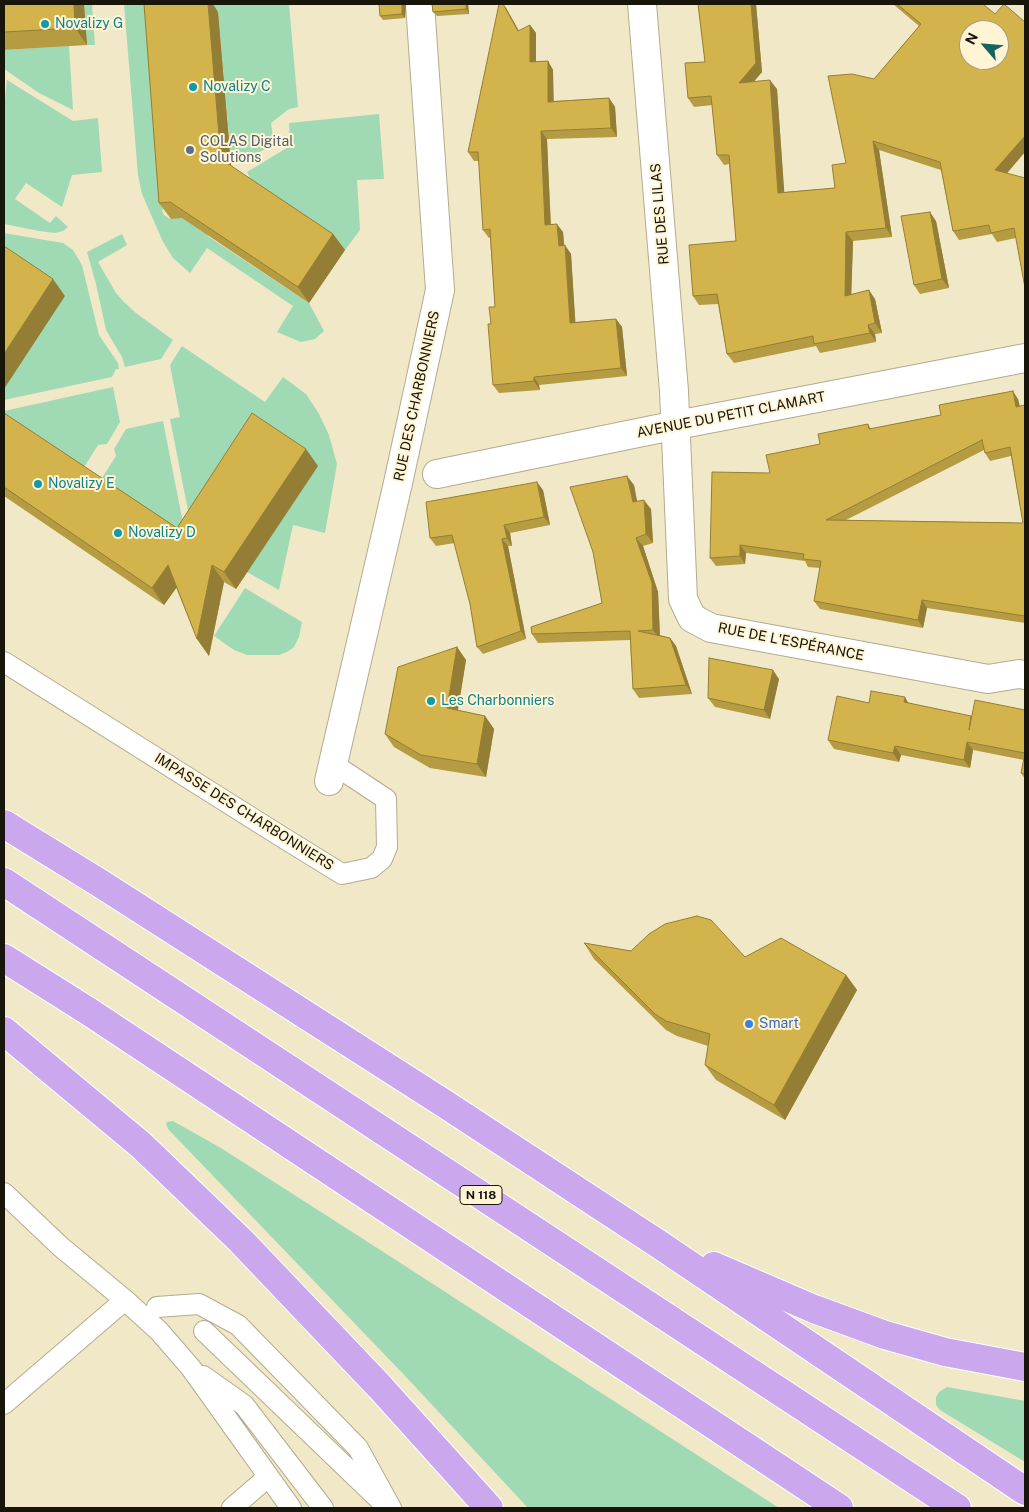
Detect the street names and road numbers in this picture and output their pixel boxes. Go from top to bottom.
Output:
street label: RUE DES LILAS [647,163,673,265]
street label: RUE DES CHARBONNIERS [391,309,443,483]
street label: AVENUE DU PETIT CLAMART [635,388,827,442]
street label: RUE DE L'ESPÉRANCE [716,620,866,664]
street label: IMPASSE DES CHARBONNIERS [151,750,337,874]
road number: N 118 [460,1186,502,1204]

